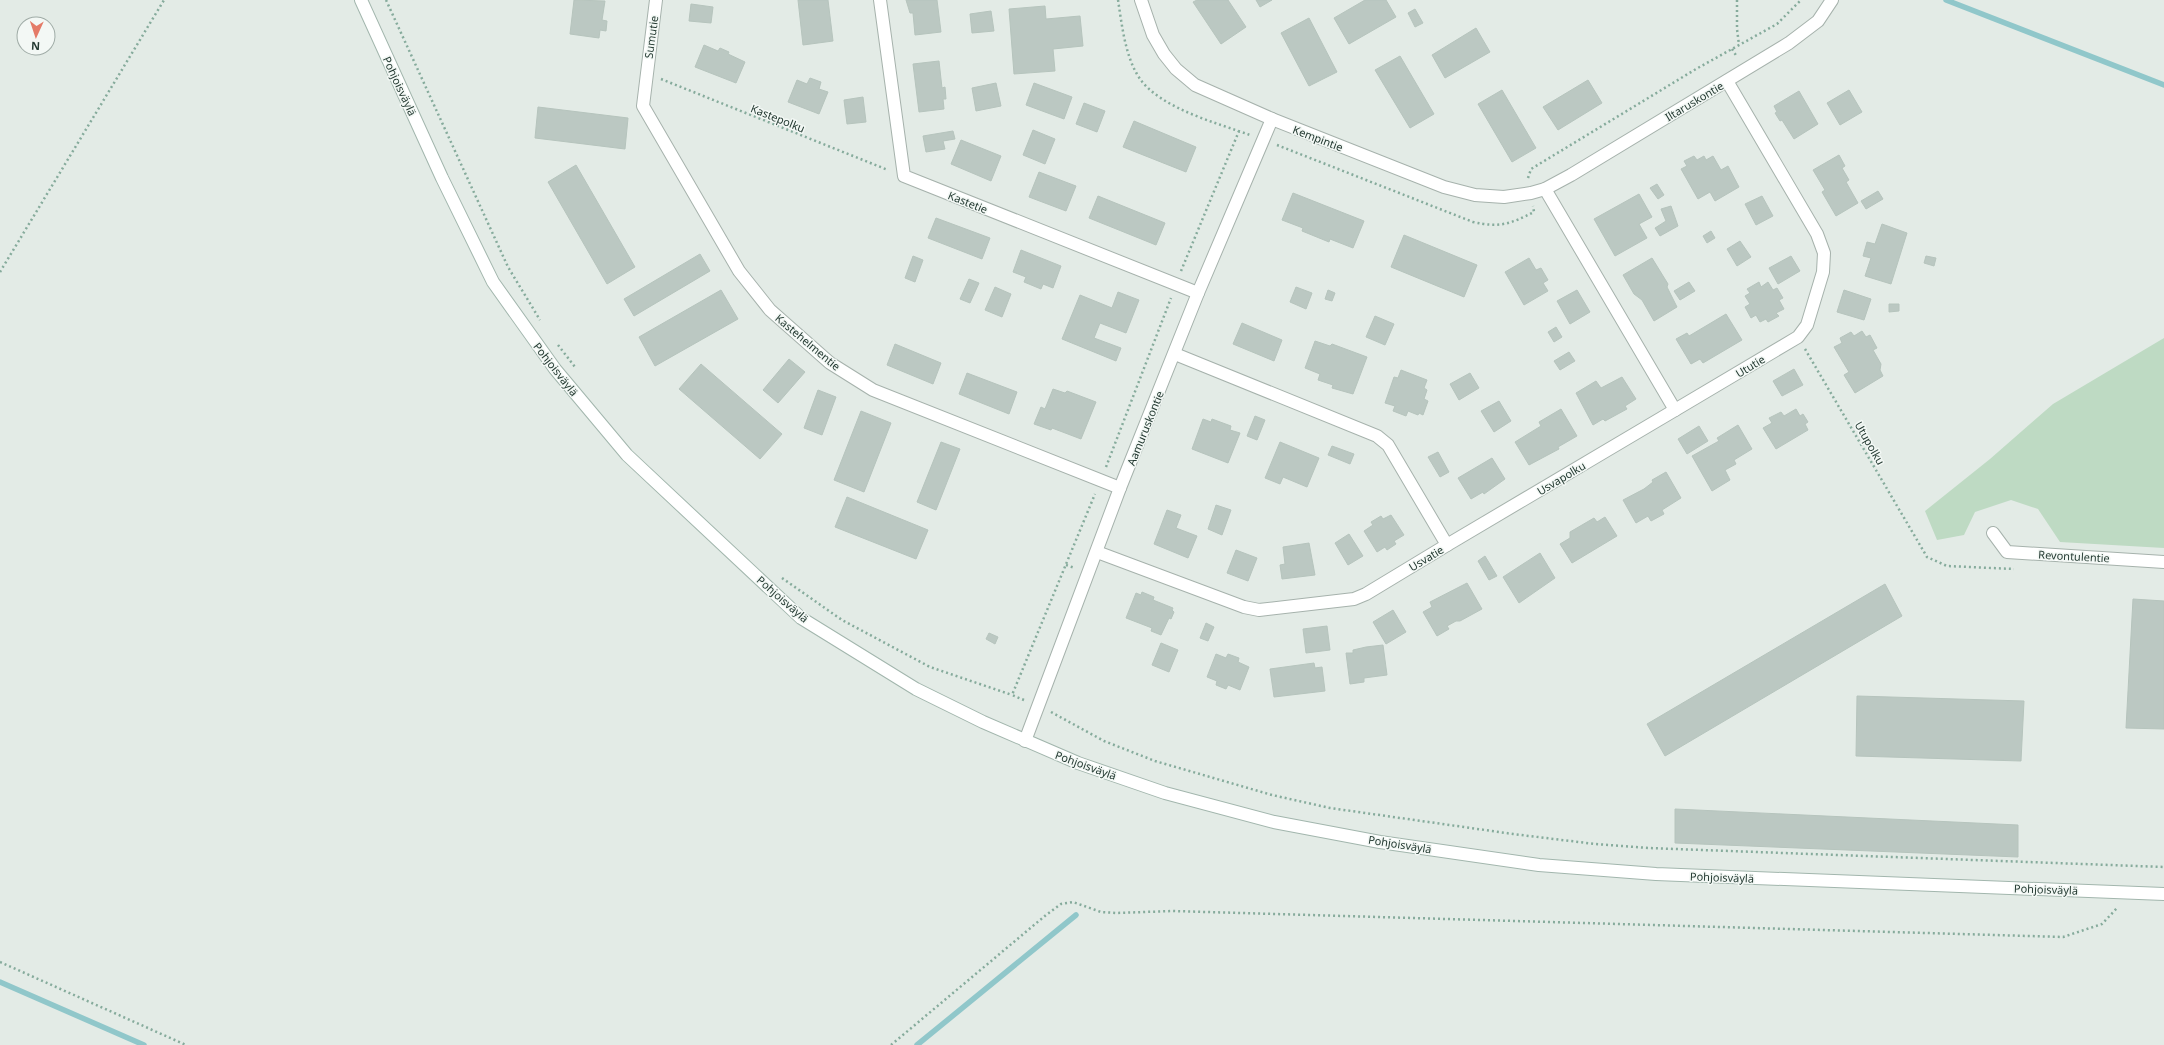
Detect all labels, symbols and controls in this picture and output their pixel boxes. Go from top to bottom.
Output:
street label: Sumutie [641,15,661,59]
north arrow [16,16,56,56]
text: N [31,39,40,54]
street label: Pohjoisväylä [380,54,420,118]
street label: Iltaruskontie [1662,78,1726,124]
street label: Kastepolku [749,100,807,136]
street label: Kempintie [1291,122,1345,154]
street label: Kastetie [946,187,990,217]
street label: Kastehelmentie [772,310,844,374]
street label: Pohjoisväylä [530,339,582,399]
street label: Ututie [1732,351,1768,381]
street label: Aamuruskontie [1123,388,1167,468]
street label: Utupolku [1852,419,1888,467]
street label: Usvapolku [1534,458,1588,498]
street label: Usvatie [1406,542,1446,574]
street label: Revontulentie [2038,547,2110,565]
street label: Pohjoisväylä [754,572,812,626]
street label: Pohjoisväylä [1053,747,1119,783]
street label: Pohjoisväylä [1367,832,1433,856]
street label: Pohjoisväylä [1690,868,1754,886]
street label: Pohjoisväylä [2014,880,2078,898]

